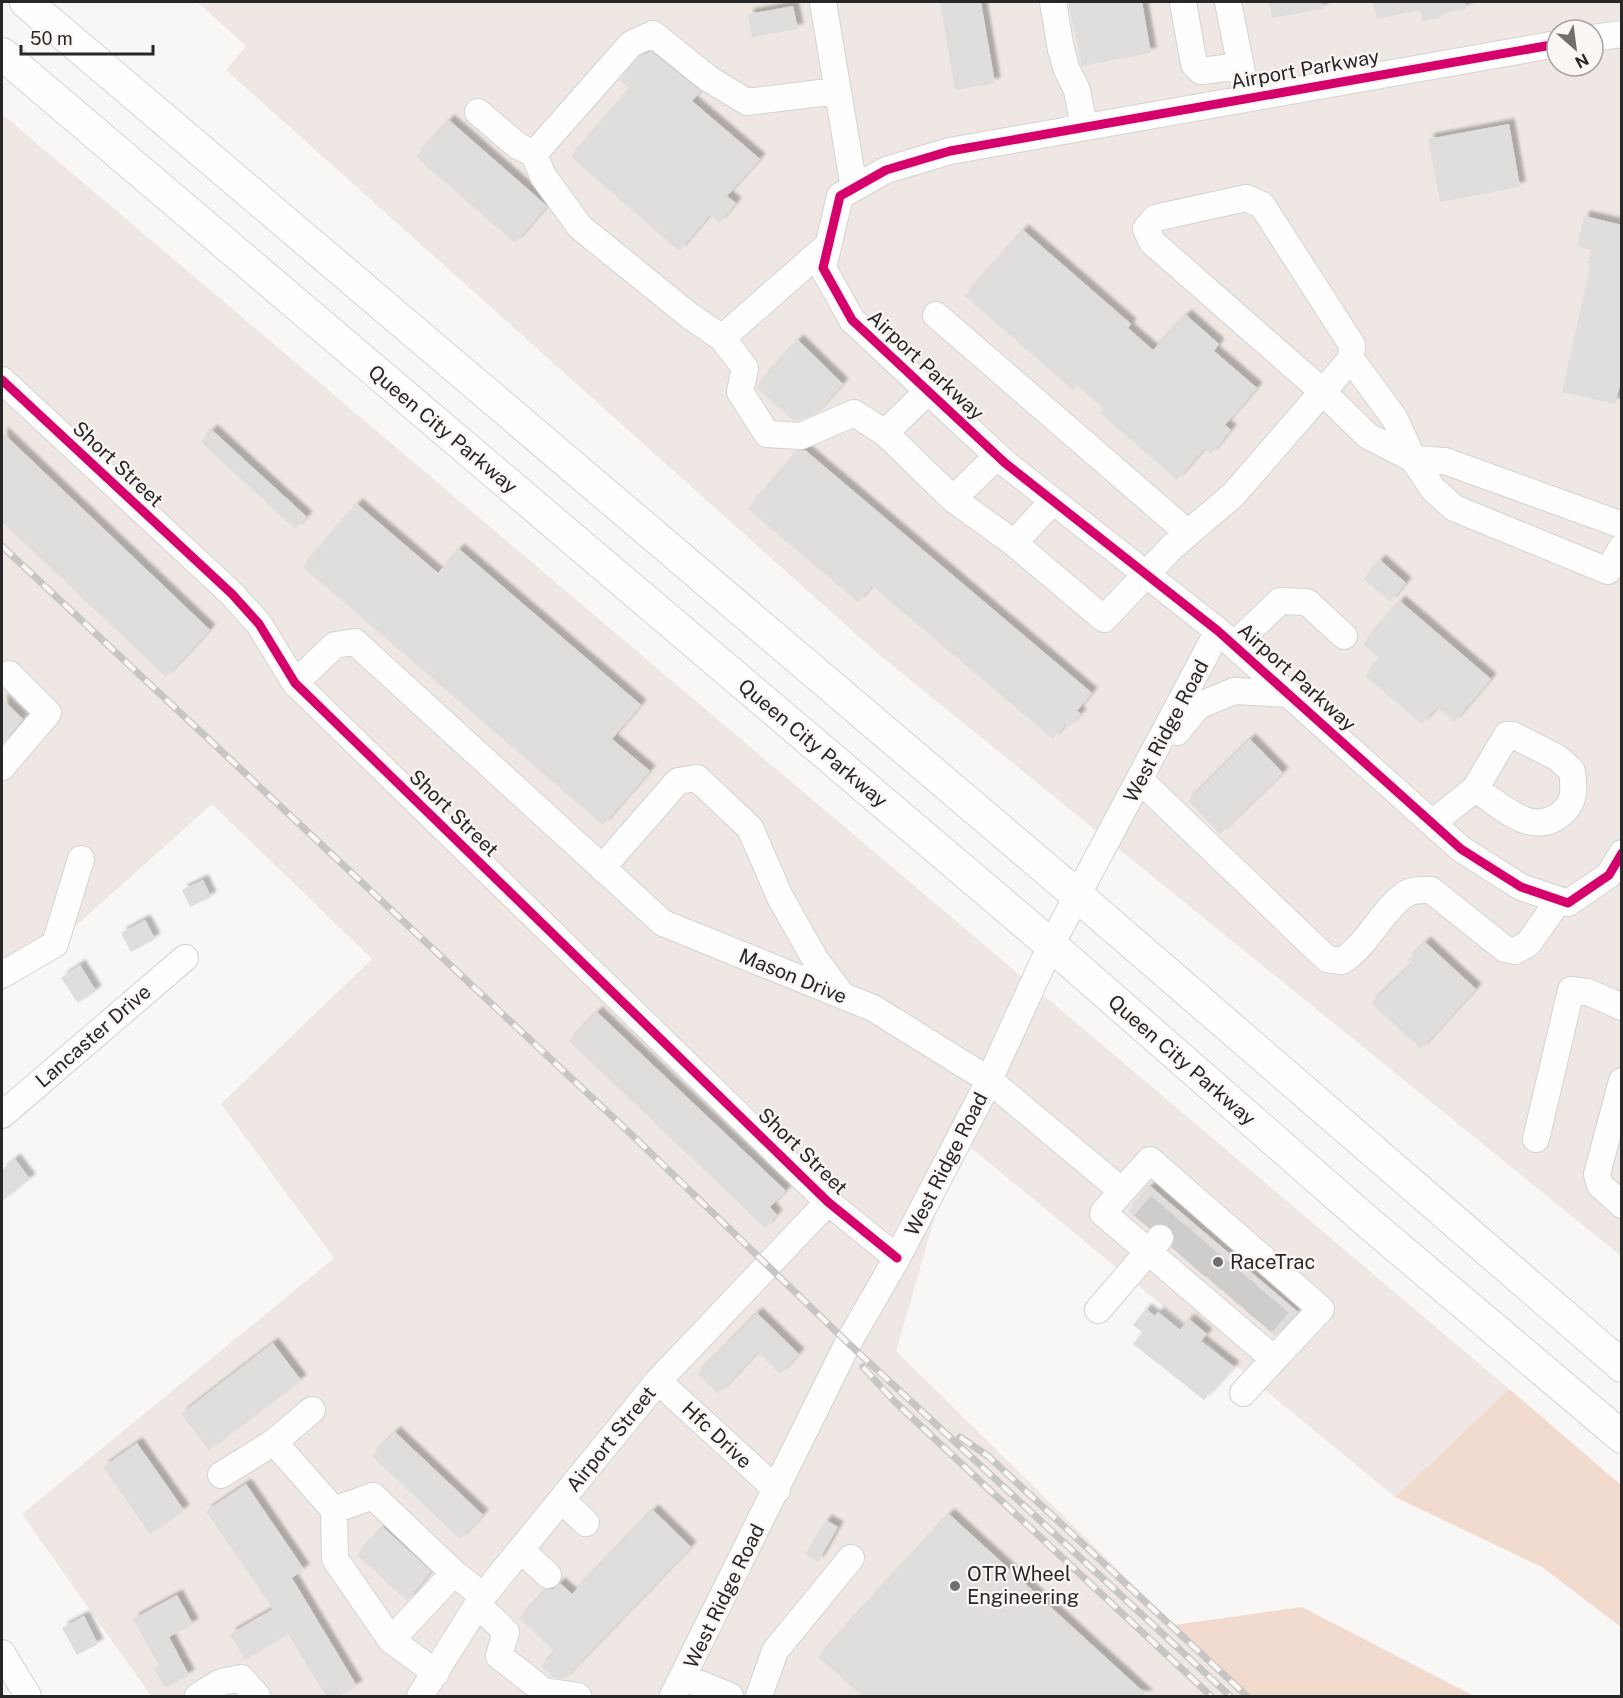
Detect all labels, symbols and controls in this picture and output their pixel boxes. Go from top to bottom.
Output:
scale bar [21,18,153,56]
north arrow [1545,18,1605,78]
text: 50 m [30,28,73,49]
street label: Airport Parkway [1229,44,1381,94]
text: N [1572,49,1592,72]
street label: Airport Parkway [863,305,989,425]
street label: Queen City Parkway [364,360,523,499]
street label: Short Street [68,416,168,512]
street label: Airport Parkway [1233,618,1361,736]
street label: West Ridge Road [1118,656,1214,806]
street label: Queen City Parkway [734,674,893,813]
street label: Short Street [404,764,504,862]
street label: Mason Drive [736,943,850,1009]
street label: Lancaster Drive [30,979,156,1093]
street label: Queen City Parkway [1103,989,1261,1131]
street label: West Ridge Road [899,1088,993,1240]
street label: Short Street [753,1102,853,1200]
place label: RaceTrac [1230,1250,1315,1274]
marker: RaceTrac [1211,1255,1225,1269]
street label: Airport Street [561,1381,661,1497]
street label: Hfc Drive [677,1397,757,1473]
street label: West Ridge Road [679,1520,769,1672]
place label: OTR Wheel Engineering [967,1562,1079,1609]
marker: OTR Wheel Engineering [948,1579,962,1593]

